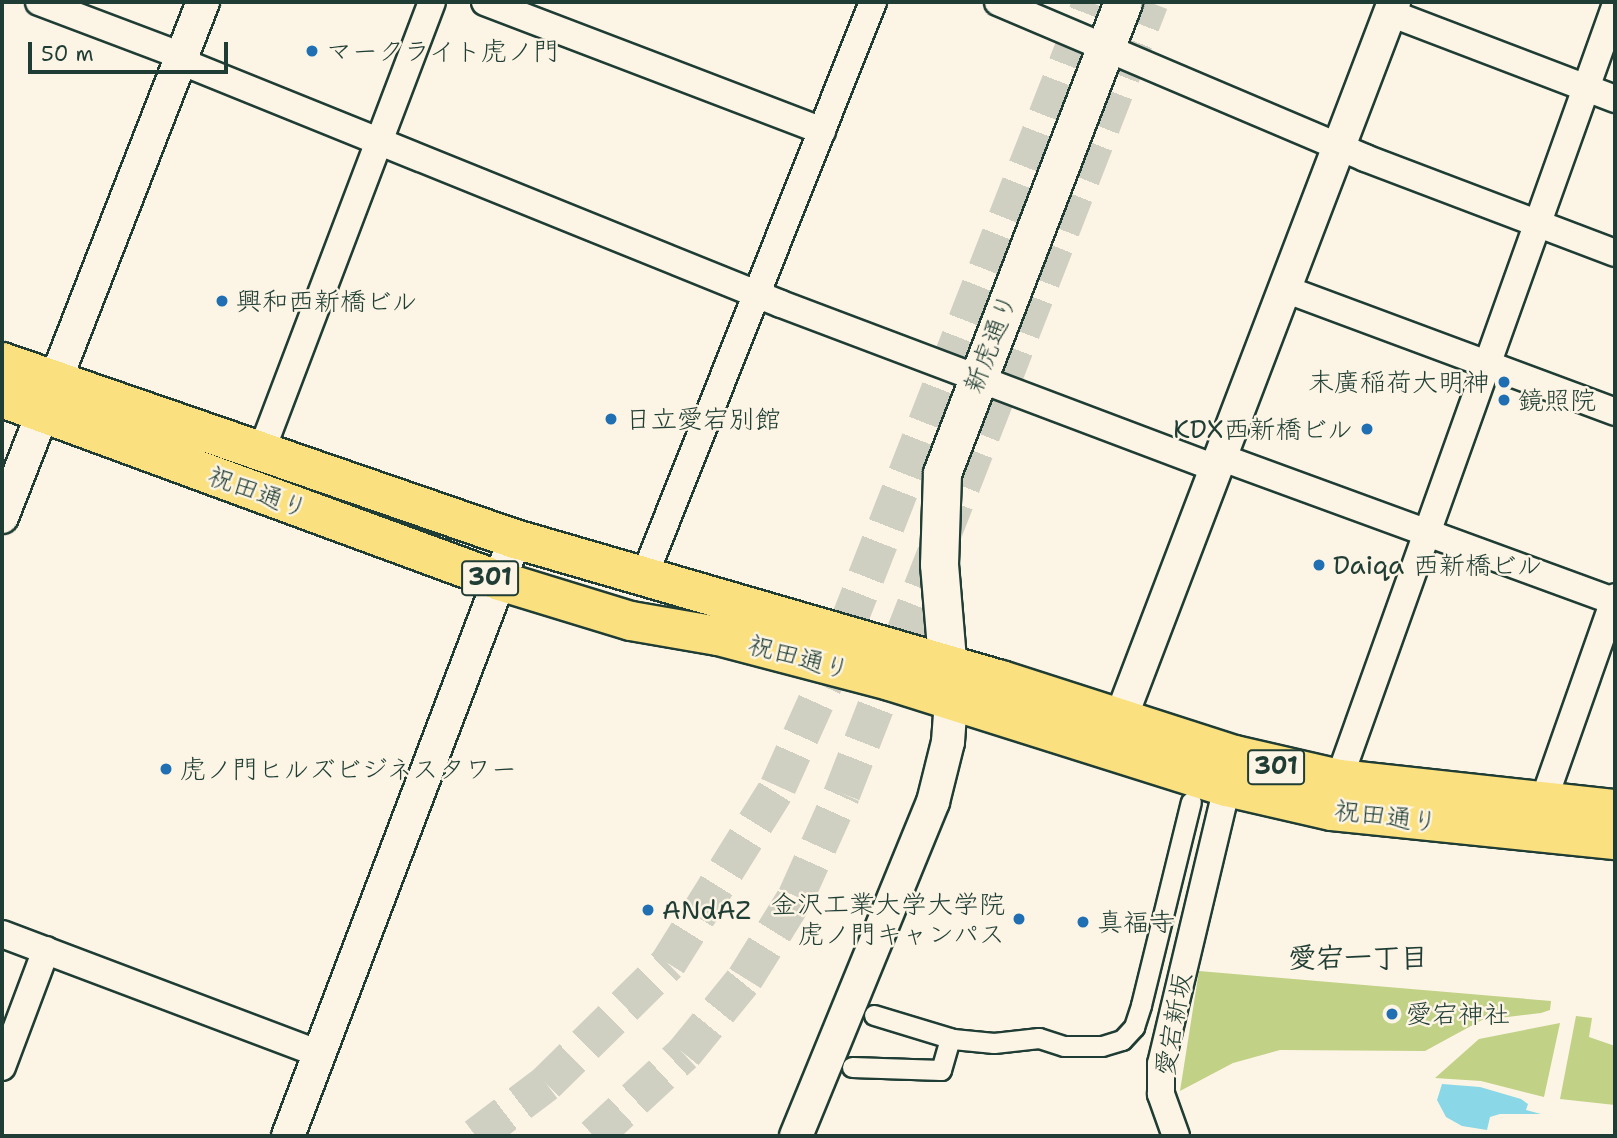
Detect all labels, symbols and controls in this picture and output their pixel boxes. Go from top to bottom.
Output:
scale bar [32,28,231,72]
place label: マークライト虎ノ門 [326,35,560,67]
text: 50 m [41,40,94,68]
marker: マークライト虎ノ門 [304,43,320,59]
place label: 興和西新橋ビル [236,285,418,317]
street label: 新虎通り [957,289,1023,397]
marker: 興和西新橋ビル [214,293,230,309]
place label: 末廣稲荷大明神 [1308,366,1490,398]
marker: 末廣稲荷大明神 [1496,374,1512,390]
place label: 鏡照院 [1518,384,1596,416]
marker: 鏡照院 [1496,392,1512,408]
place label: 日立愛宕別館 [625,403,781,435]
marker: 日立愛宕別館 [603,411,619,427]
place label: KDX西新橋ビル [1172,413,1353,445]
marker: KDX西新橋ビル [1359,421,1375,437]
street label: 祝田通り [204,460,312,524]
place label: Daiqa 西新橋ビル [1333,549,1543,581]
marker: Daiqa 西新橋ビル [1311,557,1327,573]
road number: 301 [460,558,520,598]
street label: 祝田通り [745,628,853,686]
road number: 301 [1246,746,1306,788]
place label: 虎ノ門ヒルズビジネスタワー [180,753,518,785]
marker: 虎ノ門ヒルズビジネスタワー [158,761,174,777]
street label: 祝田通り [1332,794,1440,838]
place label: 金沢工業大学大学院 虎ノ門キャンパス [771,888,1005,950]
place label: ANdAZ [662,894,751,926]
marker: ANdAZ [640,902,656,918]
place label: 真福寺 [1097,906,1175,938]
marker: 金沢工業大学大学院 虎ノ門キャンパス [1011,911,1027,927]
marker: 真福寺 [1075,914,1091,930]
district label: 愛宕一丁目 [1288,940,1428,974]
street label: 愛宕新坂 [1149,970,1197,1078]
place label: 愛宕神社 [1406,998,1510,1030]
marker: 愛宕神社 [1384,1006,1400,1022]

